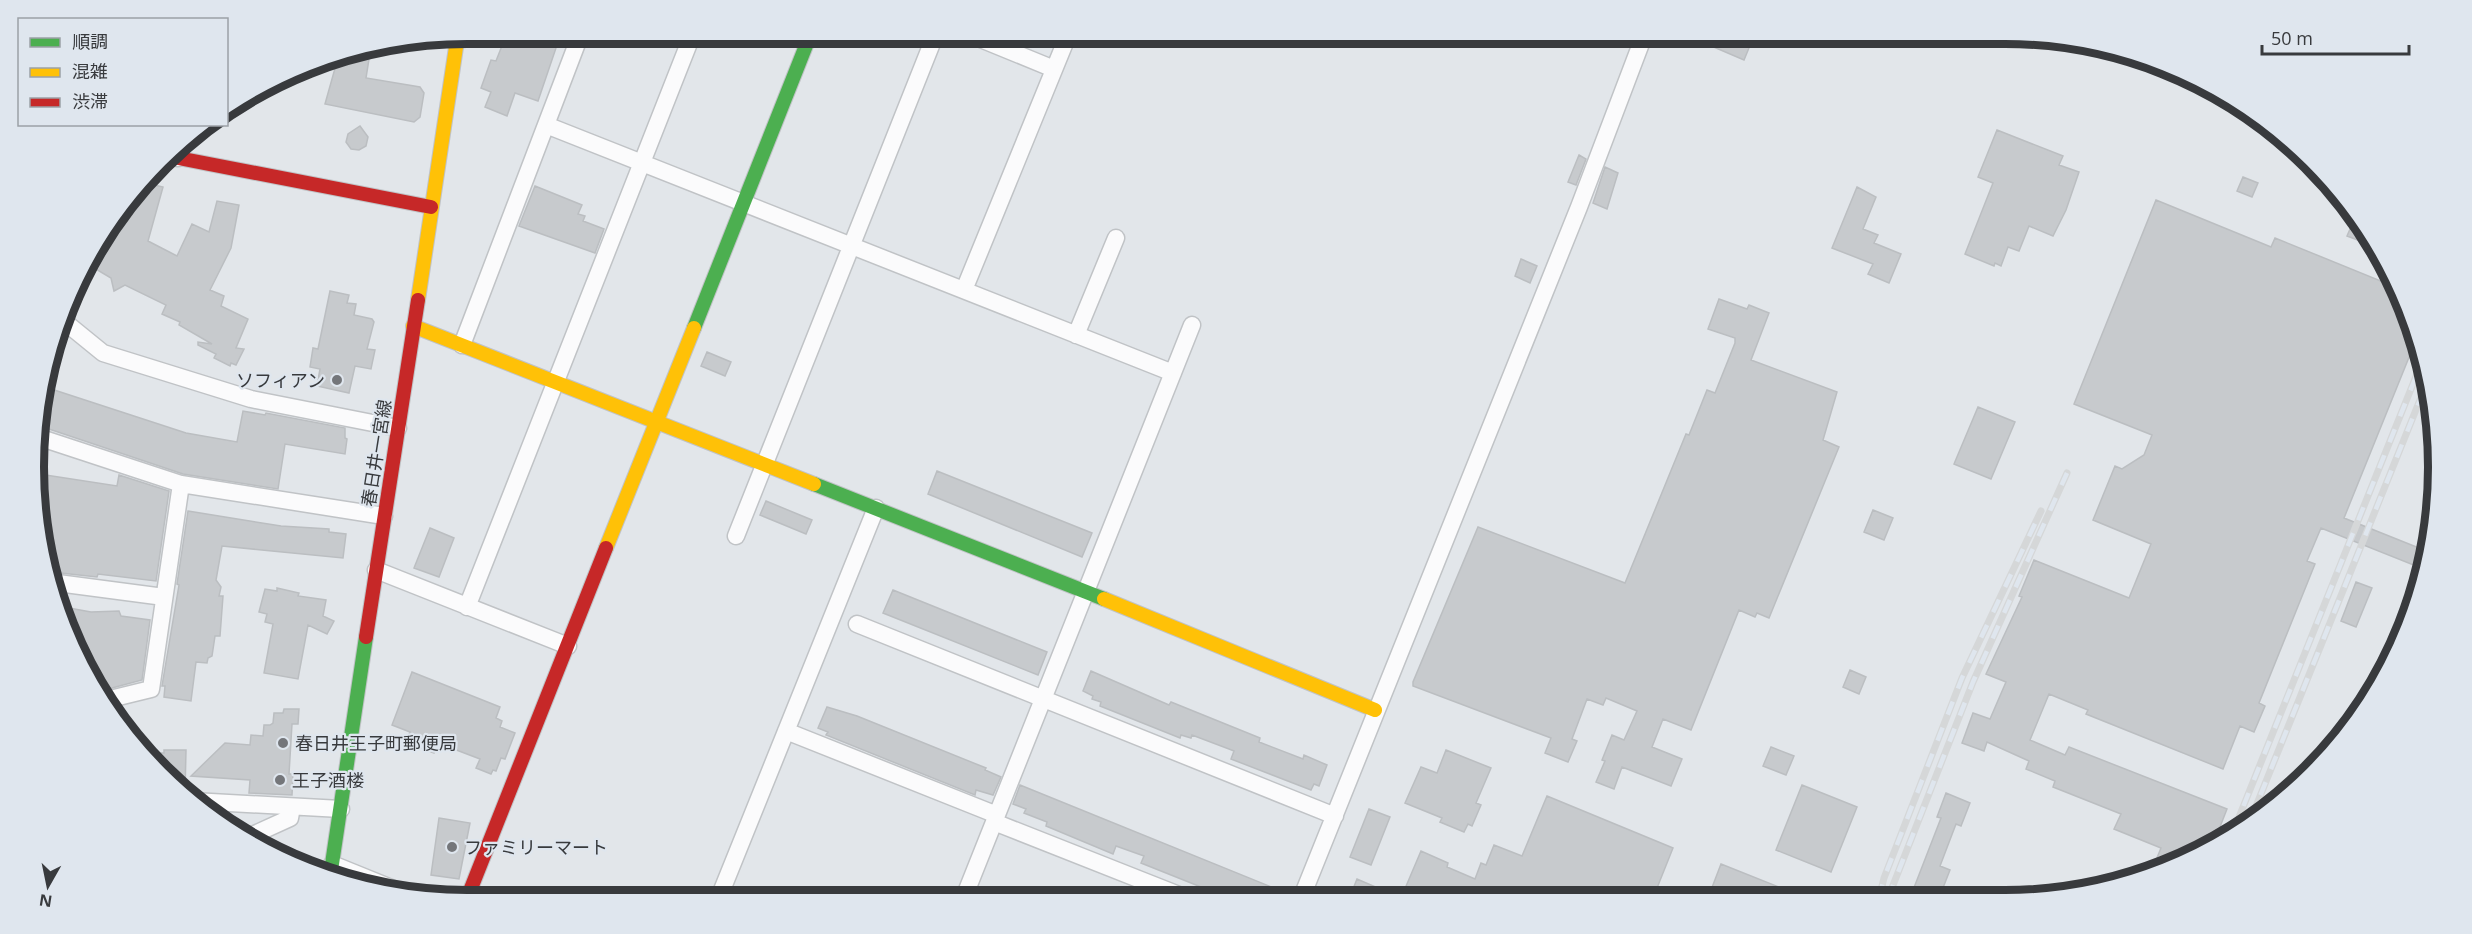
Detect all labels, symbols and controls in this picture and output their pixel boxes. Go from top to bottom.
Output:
legend [18,18,228,126]
scale bar [2262,18,2409,56]
text: 50 m [2271,26,2313,50]
text: 順調 [72,29,108,53]
text: 混雑 [72,59,108,83]
text: 渋滞 [72,89,108,113]
place label: ソフィアン [236,368,325,392]
marker: ソフィアン [330,373,344,387]
street label: 春日井一宮線 [356,398,396,508]
place label: 春日井王子町郵便局 [295,731,457,755]
marker: 春日井王子町郵便局 [276,736,290,750]
place label: 王子酒楼 [292,768,364,792]
marker: 王子酒楼 [273,773,287,787]
place label: ファミリーマート [464,835,608,859]
marker: ファミリーマート [445,840,459,854]
north arrow [18,856,78,916]
text: N [38,889,54,913]

